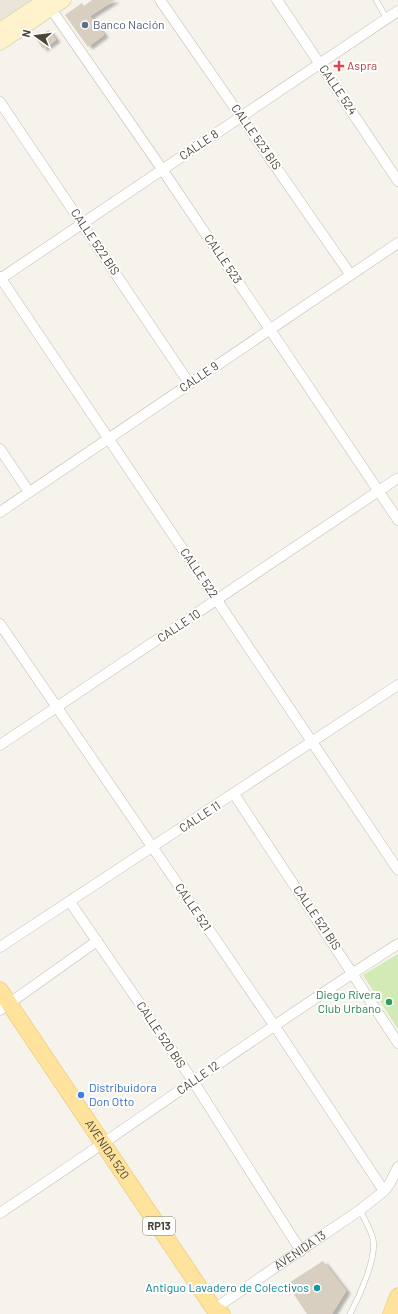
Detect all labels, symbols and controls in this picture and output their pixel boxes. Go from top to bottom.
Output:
north arrow [16,16,56,56]
place label: Banco Nación [93,17,165,31]
marker: Banco Nación [80,20,90,30]
text: N [19,28,33,39]
place label: Aspra [347,58,377,72]
marker: Aspra [334,61,344,71]
street label: CALLE 524 [317,62,361,117]
street label: CALLE 523 BIS [229,101,285,172]
street label: CALLE 8 [176,126,221,162]
street label: CALLE 522 BIS [69,206,123,277]
street label: CALLE 523 [202,231,245,286]
street label: CALLE 9 [176,358,221,394]
street label: CALLE 522 [178,545,222,600]
street label: CALLE 10 [154,606,203,645]
street label: CALLE 11 [176,798,223,835]
street label: CALLE 521 [173,880,215,933]
street label: CALLE 521 BIS [291,883,344,952]
place label: Diego Rivera Club Urbano [316,987,381,1015]
marker: Diego Rivera Club Urbano [384,997,394,1007]
street label: CALLE 520 BIS [134,998,189,1070]
street label: CALLE 12 [174,1058,221,1097]
place label: Distribuidora Don Otto [89,1080,157,1108]
marker: Distribuidora Don Otto [76,1090,86,1100]
street label: AVENIDA 520 [83,1117,133,1181]
road number: RP13 [143,1217,175,1235]
street label: AVENIDA 13 [271,1227,328,1272]
place label: Antiguo Lavadero de Colectivos [145,1280,309,1294]
marker: Antiguo Lavadero de Colectivos [312,1283,322,1293]

